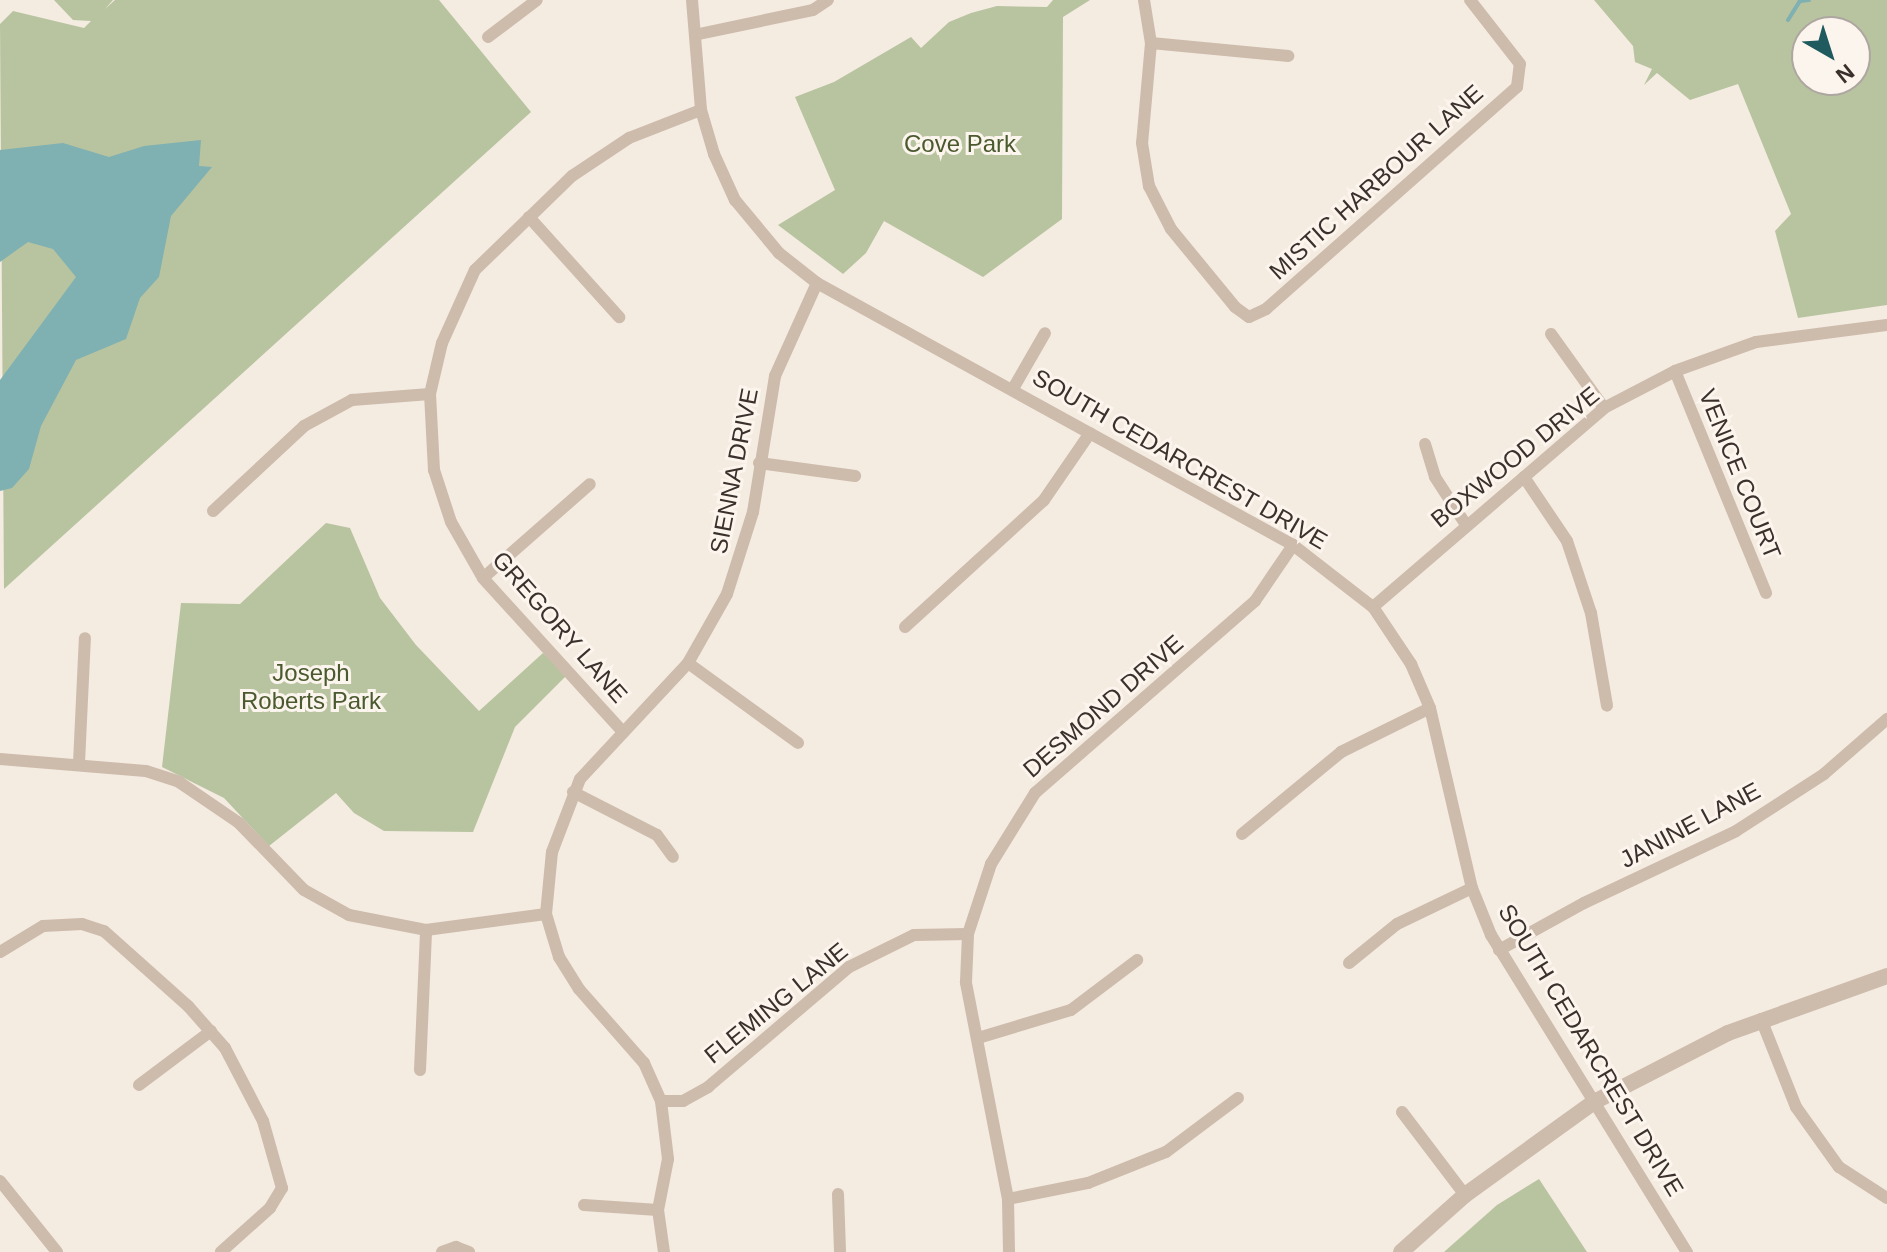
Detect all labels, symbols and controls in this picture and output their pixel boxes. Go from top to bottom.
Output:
north arrow [1791,16,1871,96]
text: N [1831,59,1859,88]
street label: MISTIC HARBOUR LANE [1263,78,1489,286]
park label: Cove Park [904,130,1016,158]
street label: SOUTH CEDARCREST DRIVE [1027,363,1333,555]
street label: BOXWOOD DRIVE [1425,380,1605,534]
street label: SIENNA DRIVE [704,385,764,557]
street label: VENICE COURT [1693,385,1787,563]
street label: GREGORY LANE [486,545,634,709]
street label: DESMOND DRIVE [1017,629,1189,783]
park label: Joseph Roberts Park [241,659,381,715]
street label: JANINE LANE [1615,776,1765,874]
street label: SOUTH CEDARCREST DRIVE [1492,899,1690,1201]
street label: FLEMING LANE [699,936,853,1070]

